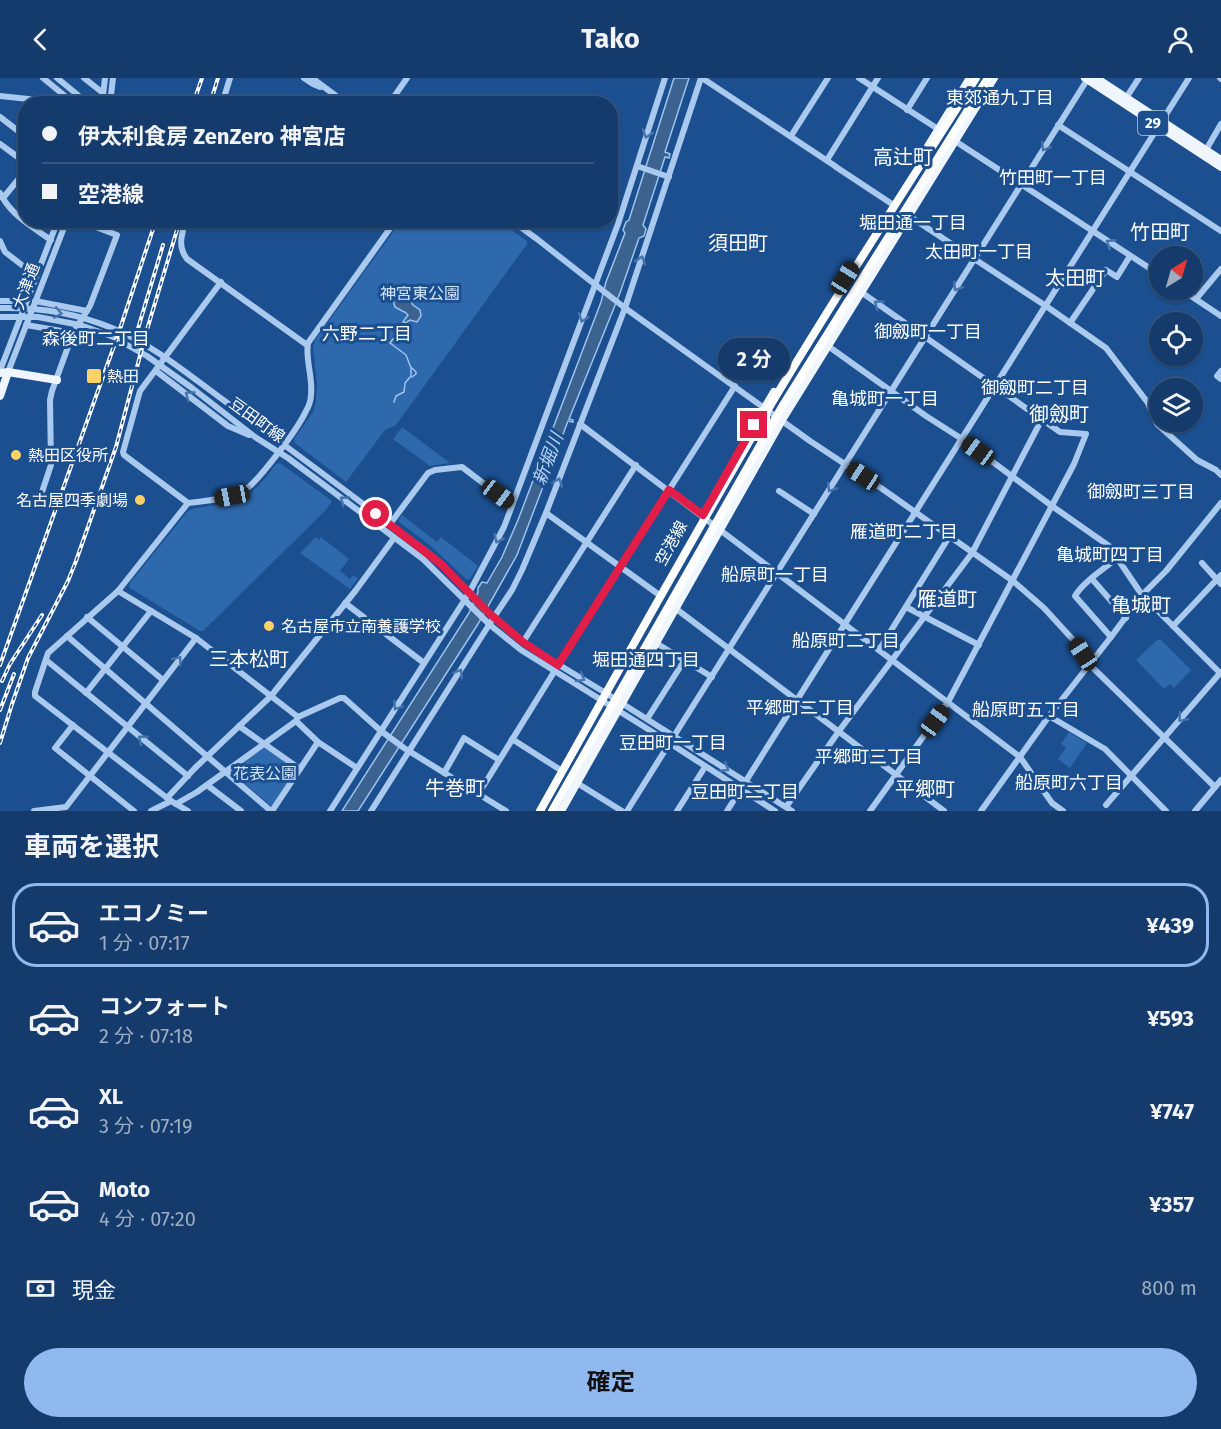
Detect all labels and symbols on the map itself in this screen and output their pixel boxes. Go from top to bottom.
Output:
district label: 東郊通九丁目 [946,87,1054,109]
road number: 29 [1138,111,1168,135]
one-way arrow [642,128,654,139]
one-way arrow [1040,141,1052,151]
district label: 高辻町 [873,145,933,169]
district label: 竹田町一丁目 [999,167,1107,189]
district label: 堀田通一丁目 [859,212,967,234]
district label: 竹田町 [1130,220,1190,244]
district label: 須田町 [708,231,768,255]
one-way arrow [1106,239,1117,250]
district label: 太田町一丁目 [925,241,1033,263]
north arrow [1149,246,1203,300]
one-way arrow [633,255,646,266]
car [828,258,862,298]
street label: 大津通 [9,260,43,312]
district label: 太田町 [1045,266,1105,290]
one-way arrow [953,281,965,291]
park label: 神宮東公園 [380,284,460,303]
one-way arrow [873,300,884,311]
one-way arrow [53,306,63,318]
one-way arrow [578,312,591,323]
district label: 御劔町一丁目 [874,321,982,343]
district label: 六野二丁目 [322,323,412,345]
district label: 森後町二丁目 [42,328,150,350]
callout: 2 分 [718,338,790,380]
marker: 熱田 [85,367,103,385]
place label: 熱田 [107,367,139,386]
district label: 御劔町二丁目 [981,377,1089,399]
district label: 亀城町一丁目 [831,388,939,410]
one-way arrow [184,391,195,402]
street label: 豆田町線 [226,394,288,446]
district label: 御劔町 [1029,402,1089,426]
route end [740,411,767,438]
water label: 新堀川 [528,428,569,488]
car [958,433,998,469]
place label: 熱田区役所 [28,446,108,465]
marker: 熱田区役所 [9,448,23,462]
car [843,459,883,493]
car [478,476,518,512]
one-way arrow [551,478,563,489]
district label: 御劔町三丁目 [1087,481,1195,503]
one-way arrow [826,482,838,492]
car [213,484,251,508]
place label: 名古屋四季劇場 [16,491,128,510]
marker: 名古屋四季劇場 [133,493,147,507]
one-way arrow [340,496,351,507]
route start [362,500,389,527]
street label: 空港線 [651,517,691,569]
district label: 雁道町二丁目 [850,521,958,543]
one-way arrow [494,533,506,544]
district label: 亀城町四丁目 [1056,544,1164,566]
district label: 船原町一丁目 [721,564,829,586]
district label: 雁道町 [917,587,977,611]
district label: 亀城町 [1111,593,1171,617]
place label: 名古屋市立南養護学校 [281,617,441,636]
marker: 名古屋市立南養護学校 [262,619,276,633]
district label: 船原町二丁目 [792,630,900,652]
car [1066,634,1100,674]
district label: 三本松町 [209,647,289,671]
district label: 堀田通四丁目 [592,649,700,671]
one-way arrow [171,656,182,667]
one-way arrow [451,669,463,679]
one-way arrow [575,671,585,683]
district label: 平郷町二丁目 [746,697,854,719]
one-way arrow [393,699,404,710]
district label: 船原町五丁目 [972,699,1080,721]
car [917,701,953,741]
one-way arrow [1178,711,1189,722]
district label: 豆田町一丁目 [619,732,727,754]
one-way arrow [138,735,149,746]
district label: 平郷町三丁目 [815,746,923,768]
one-way arrow [719,761,729,773]
park label: 花表公園 [233,764,297,783]
district label: 船原町六丁目 [1015,772,1123,794]
district label: 牛巻町 [425,776,485,800]
district label: 平郷町 [895,777,955,801]
district label: 豆田町二丁目 [691,781,799,803]

